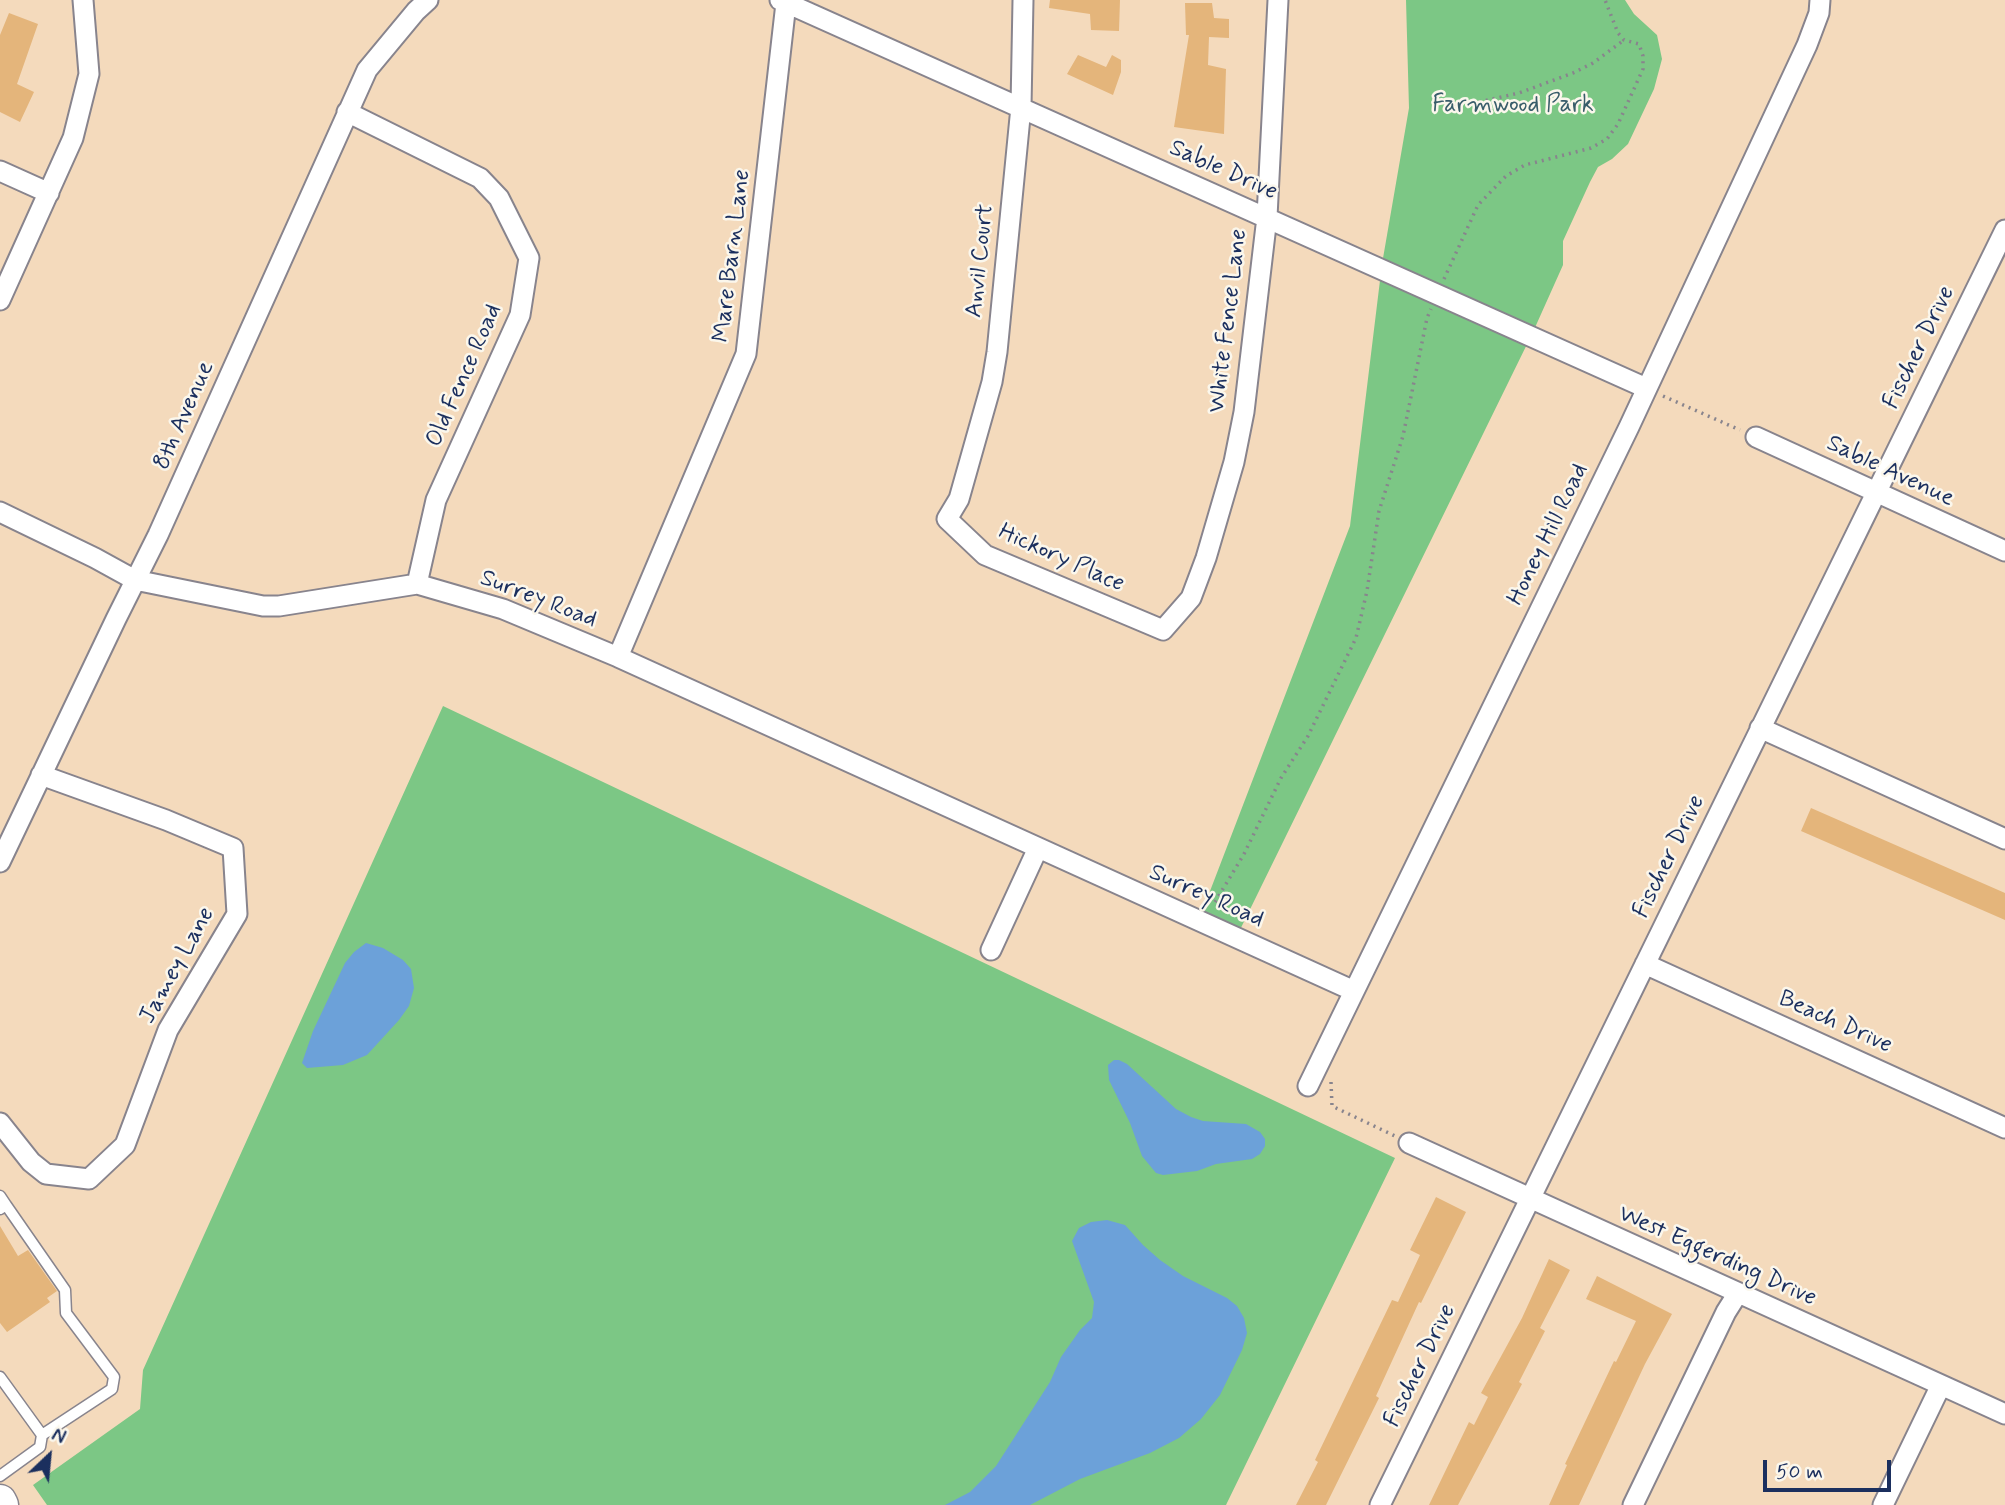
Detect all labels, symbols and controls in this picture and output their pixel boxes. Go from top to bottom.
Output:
park label: Farmwood Park [1432,92,1594,120]
street label: Sable Drive [1164,134,1282,208]
street label: Mare Barn Lane [708,168,758,344]
street label: Anvil Court [961,203,1001,319]
street label: White Fence Lane [1203,227,1255,415]
street label: Fischer Drive [1878,282,1962,414]
street label: Old Fence Road [421,300,509,452]
street label: 8th Avenue [148,357,222,475]
street label: Sable Avenue [1821,430,1959,514]
street label: Honey Hill Road [1502,459,1596,611]
street label: Hickory Place [994,518,1128,600]
street label: Surrey Road [476,565,600,635]
street label: Fischer Drive [1628,791,1712,923]
street label: Surrey Road [1144,859,1268,935]
street label: Jamey Lane [134,903,222,1029]
street label: Beach Drive [1774,985,1896,1061]
street label: West Eggerding Drive [1613,1200,1821,1314]
street label: Fischer Drive [1379,1300,1463,1432]
north arrow [14,1421,84,1491]
text: N [47,1423,70,1451]
scale bar [1767,1446,1895,1490]
text: 50 m [1776,1458,1823,1486]

